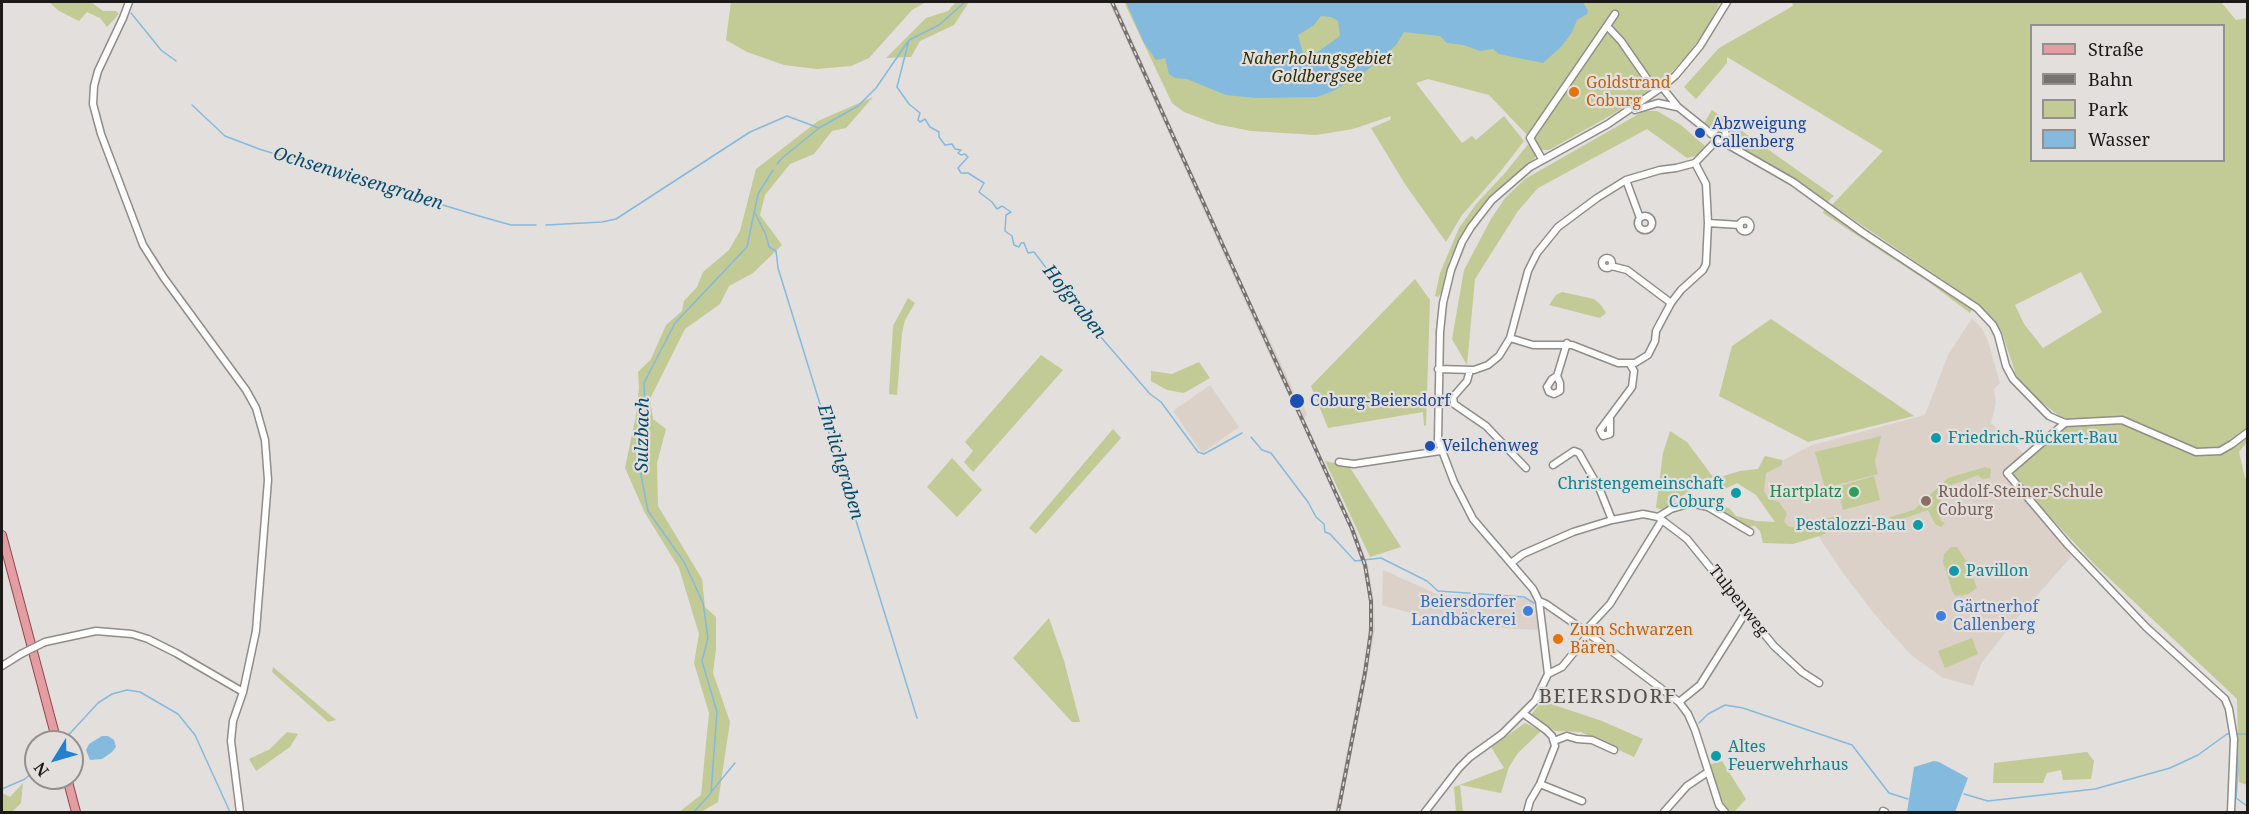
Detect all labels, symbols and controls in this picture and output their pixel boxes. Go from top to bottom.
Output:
legend [2030,24,2225,162]
text: Straße [2088,37,2144,61]
park label: Naherholungsgebiet Goldbergsee [1242,49,1392,87]
text: Bahn [2088,67,2133,91]
place label: Goldstrand Coburg [1586,73,1671,111]
marker: Goldstrand Coburg [1567,85,1581,99]
text: Park [2088,97,2128,121]
place label: Abzweigung Callenberg [1712,114,1806,152]
marker: Abzweigung Callenberg [1693,126,1707,140]
text: Wasser [2088,127,2150,151]
water label: Ochsenwiesengraben [271,143,445,215]
water label: Hofgraben [1038,261,1110,343]
place label: Coburg-Beiersdorf [1310,391,1450,411]
marker: Coburg-Beiersdorf [1288,392,1306,410]
water label: Sulzbach [632,397,654,473]
water label: Ehrlichgraben [812,402,868,522]
place label: Friedrich-Rückert-Bau [1948,428,2118,448]
marker: Friedrich-Rückert-Bau [1929,431,1943,445]
place label: Veilchenweg [1442,436,1538,456]
marker: Veilchenweg [1423,439,1437,453]
place label: Christengemeinschaft Coburg [1558,474,1724,512]
place label: Hartplatz [1770,482,1842,502]
place label: Rudolf-Steiner-Schule Coburg [1938,482,2103,520]
marker: Hartplatz [1847,485,1861,499]
marker: Christengemeinschaft Coburg [1729,486,1743,500]
marker: Rudolf-Steiner-Schule Coburg [1919,494,1933,508]
place label: Pestalozzi-Bau [1796,515,1906,535]
marker: Pestalozzi-Bau [1911,518,1925,532]
place label: Pavillon [1966,561,2029,581]
street label: Tulpenweg [1704,562,1772,640]
marker: Pavillon [1947,564,1961,578]
place label: Beiersdorfer Landbäckerei [1411,592,1516,630]
place label: Gärtnerhof Callenberg [1953,597,2038,635]
marker: Beiersdorfer Landbäckerei [1521,604,1535,618]
marker: Gärtnerhof Callenberg [1934,609,1948,623]
place label: Zum Schwarzen Bären [1570,620,1693,658]
marker: Zum Schwarzen Bären [1551,632,1565,646]
district label: BEIERSDORF [1539,685,1677,709]
north arrow [24,730,84,790]
place label: Altes Feuerwehrhaus [1728,737,1848,775]
marker: Altes Feuerwehrhaus [1709,749,1723,763]
text: N [29,758,54,781]

